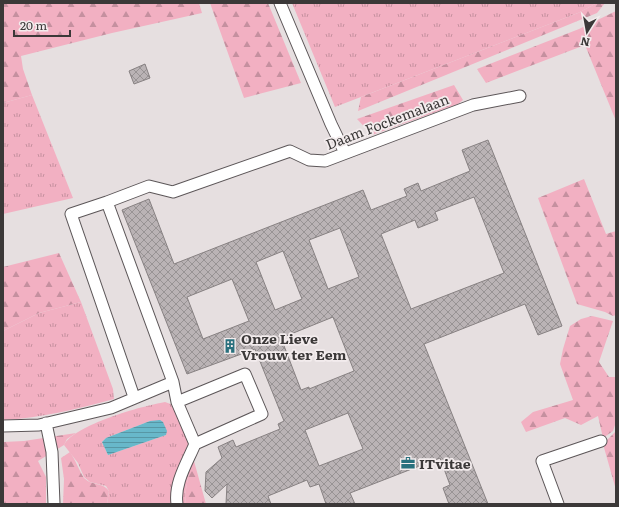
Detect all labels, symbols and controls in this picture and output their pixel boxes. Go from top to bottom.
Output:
scale bar [14,12,70,38]
north arrow [567,12,607,52]
text: 20 m [20,16,47,34]
text: N [579,34,591,52]
street label: Daam Fockemalaan [322,88,452,154]
place label: Onze Lieve Vrouw ter Eem [241,328,347,364]
building icon: Onze Lieve Vrouw ter Eem [222,338,238,354]
place label: ITvitae [419,453,471,473]
office icon: ITvitae [400,455,416,471]

